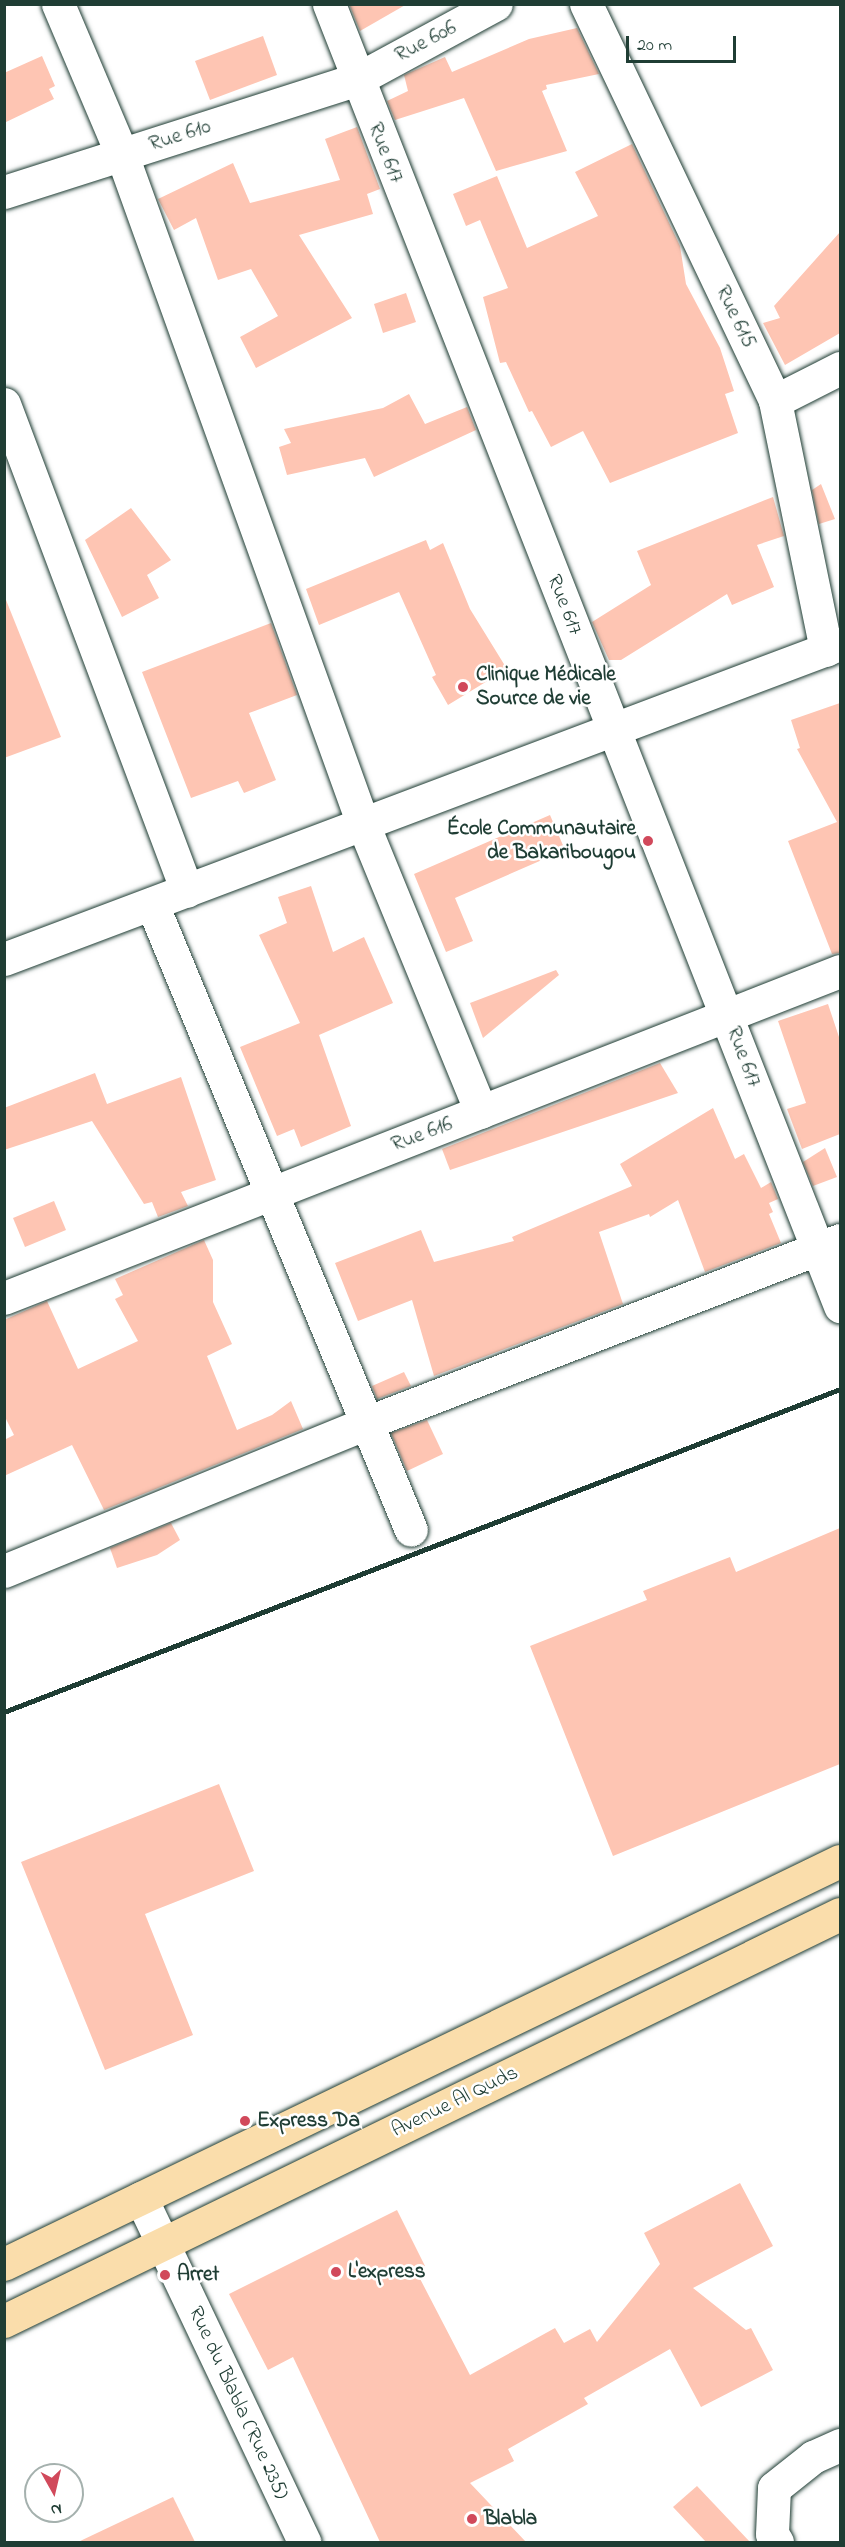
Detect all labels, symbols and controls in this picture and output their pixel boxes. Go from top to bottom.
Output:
street label: Rue 606 [391,15,461,69]
scale bar [629,24,738,62]
text: 20 m [637,33,672,59]
street label: Rue 610 [146,114,214,158]
street label: Rue 617 [362,119,408,187]
street label: Rue 615 [709,282,761,352]
street label: Rue 617 [541,571,587,639]
place label: Clinique Médicale Source de vie [476,662,616,712]
marker: Clinique Médicale Source de vie [454,678,472,696]
place label: École Communautaire de Bakaribougou [447,816,636,866]
marker: École Communautaire de Bakaribougou [641,834,655,848]
street label: Rue 617 [720,1023,766,1091]
street label: Rue 616 [388,1112,456,1158]
street label: Avenue Al Quds [388,2060,522,2144]
place label: Express Da [257,2108,360,2134]
marker: Express Da [238,2114,252,2128]
place label: L'express [348,2259,425,2285]
place label: Arret [177,2262,219,2288]
marker: L'express [329,2265,343,2279]
marker: Arret [158,2268,172,2282]
street label: Rue du Blabla (Rue 235) [182,2303,294,2503]
north arrow [24,2463,84,2523]
text: N [49,2496,63,2521]
place label: Blabla [484,2506,537,2532]
marker: Blabla [465,2512,479,2526]

